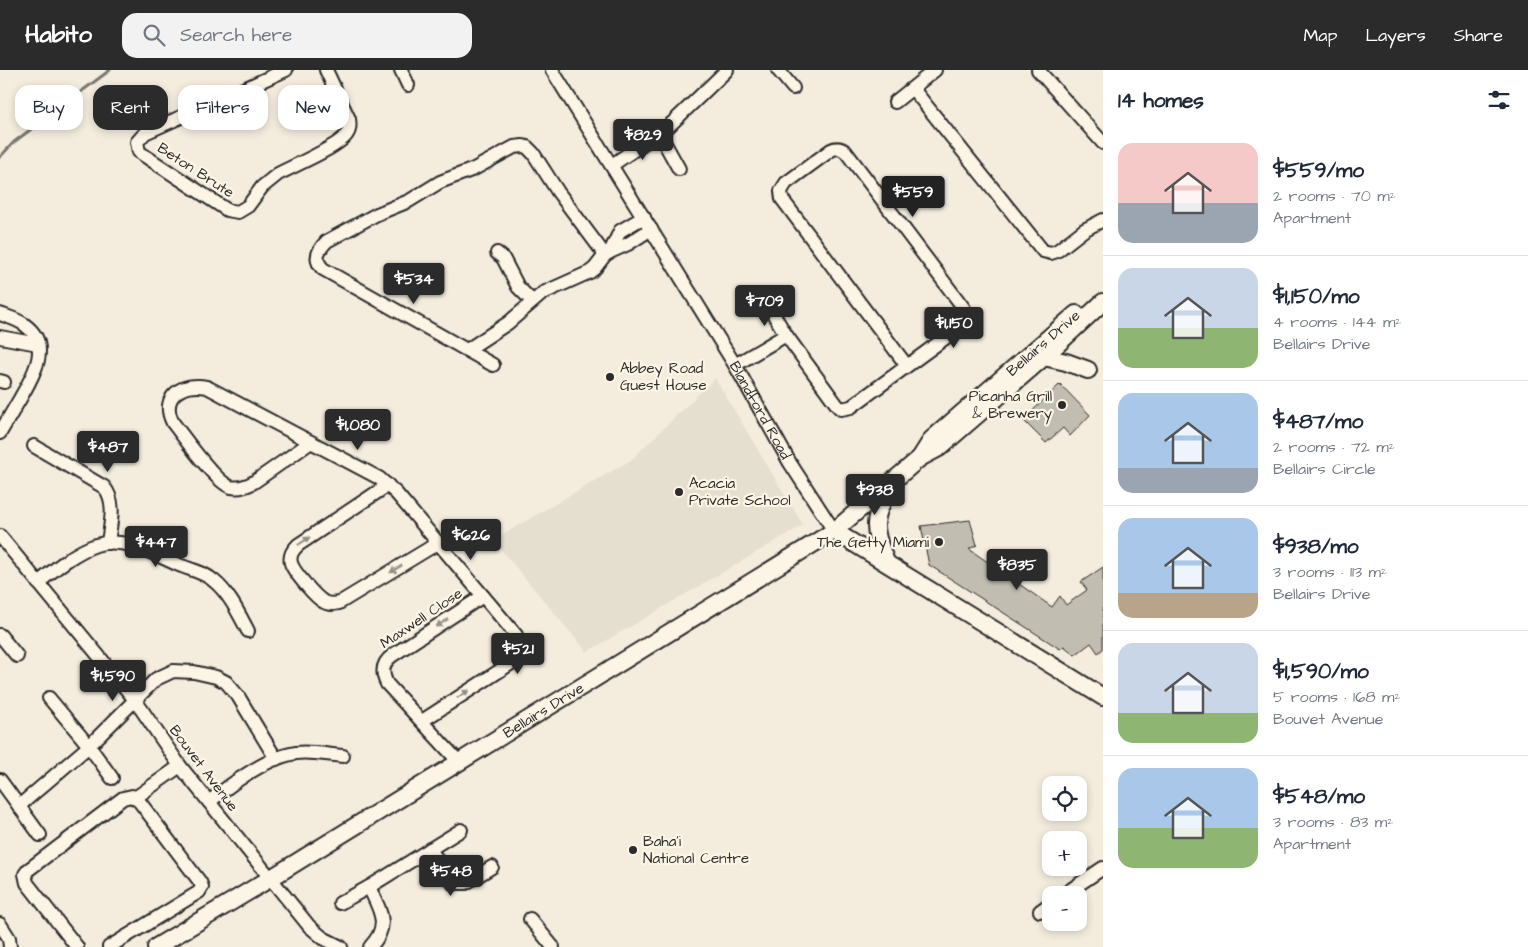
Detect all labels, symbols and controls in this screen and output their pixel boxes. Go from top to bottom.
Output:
search box [122,13,472,58]
text: Habito [25,18,92,52]
icon: search [140,21,168,49]
text: Search here [180,22,292,49]
text: Map [1303,23,1337,48]
text: Layers [1365,23,1426,48]
text: Share [1454,23,1503,48]
chip: Buy [15,85,83,130]
chip: Rent [93,85,168,130]
chip: Filters [178,85,268,130]
chip: New [278,85,349,130]
text: 14 homes [1118,86,1204,115]
icon: filters [1485,86,1513,114]
pin: $829 [613,118,673,161]
text: $829 [624,124,662,146]
street label: Beton Brute [153,138,238,203]
text: $559/mo [1273,156,1364,185]
icon: home [1158,163,1218,223]
pin: $559 [883,176,943,218]
text: $559 [893,181,933,203]
text: 2 rooms · 70 m² [1273,185,1396,207]
text: Apartment [1273,207,1351,229]
pin: $534 [384,262,444,305]
text: $534 [394,268,434,290]
text: $1,150/mo [1273,282,1360,311]
pin: $709 [735,284,795,327]
icon: home [1158,288,1218,348]
text: $709 [746,290,784,312]
street label: Bellairs Drive [1002,305,1085,381]
pin: $1,150 [913,306,995,349]
text: 4 rooms · 144 m² [1273,311,1401,333]
text: $1,150 [935,312,973,334]
text: Bellairs Drive [1273,333,1370,355]
street label: Blandford Road [724,357,796,464]
place label: Abbey Road Guest House [620,358,707,396]
marker: Abbey Road Guest House [604,371,616,383]
place label: Picanha Grill & Brewery [969,386,1052,425]
marker: Picanha Grill & Brewery [1056,399,1068,411]
text: $487/mo [1273,407,1363,436]
pin: $1,080 [317,408,399,451]
icon: home [1158,413,1218,473]
text: $1,080 [336,414,380,436]
pin: $487 [78,430,138,473]
text: $487 [88,436,128,458]
text: 2 rooms · 72 m² [1273,436,1395,458]
text: Bellairs Circle [1273,458,1376,480]
place label: Acacia Private School [689,473,791,511]
pin: $938 [845,474,905,516]
text: $938 [857,479,893,501]
marker: Acacia Private School [673,486,685,498]
pin: $626 [441,518,501,561]
text: $626 [452,524,490,546]
pin: $447 [126,526,186,568]
text: $447 [136,531,176,553]
place label: The Getty Miami [817,532,930,554]
text: $938/mo [1273,532,1359,561]
one-way arrow [298,536,311,546]
marker: The Getty Miami [933,536,945,548]
icon: home [1158,538,1218,598]
pin: $835 [987,548,1047,591]
text: $835 [998,554,1036,576]
text: 3 rooms · 113 m² [1273,561,1387,583]
one-way arrow [390,564,403,573]
street label: Maxwell Close [376,583,467,654]
text: Bellairs Drive [1273,583,1370,605]
one-way arrow [436,618,449,628]
pin: $521 [488,632,548,675]
text: $521 [502,638,534,660]
text: $1,590/mo [1273,657,1369,686]
pin: $1,590 [72,660,154,702]
icon: home [1158,663,1218,723]
text: $1,590 [91,665,135,687]
street label: Bellairs Drive [499,678,588,744]
text: 5 rooms · 168 m² [1273,686,1400,708]
one-way arrow [456,690,469,699]
text: Bouvet Avenue [1273,708,1383,730]
street label: Bouvet Avenue [164,721,243,816]
map controls [1042,776,1087,931]
button: locate [1042,776,1087,821]
text: $548/mo [1273,782,1365,811]
icon: home [1158,788,1218,848]
text: 3 rooms · 83 m² [1273,811,1393,833]
place label: Baha'i National Centre [643,831,749,869]
button: + [1042,831,1087,876]
text: Apartment [1273,833,1351,855]
marker: Baha'i National Centre [627,844,639,856]
pin: $548 [421,854,481,897]
text: $548 [430,860,472,882]
button: − [1042,886,1087,931]

